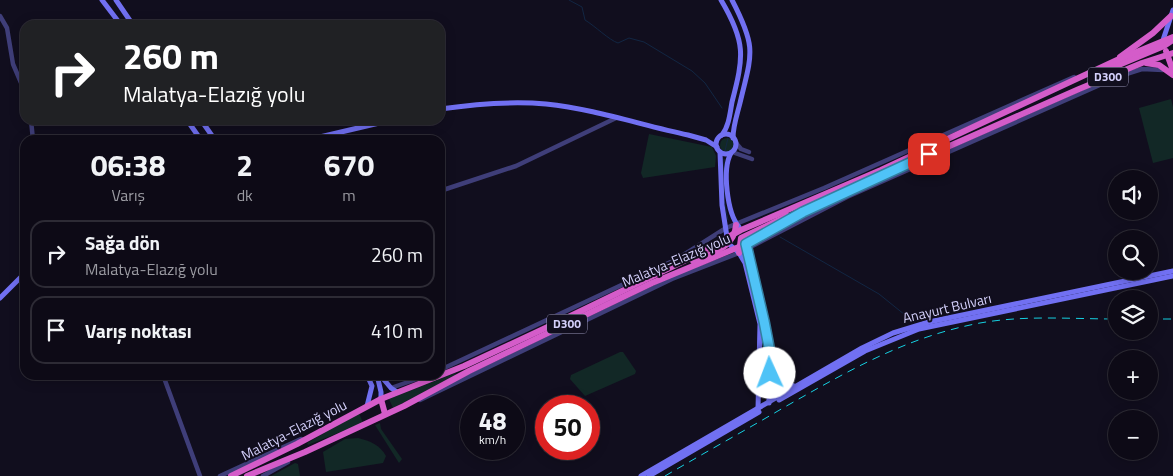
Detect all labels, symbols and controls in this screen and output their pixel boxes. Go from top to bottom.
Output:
text: 260 m [123,29,219,83]
icon: right [40,40,105,105]
road number: D300 [1088,68,1128,86]
text: Malatya-Elazığ yolu [123,77,305,111]
pin [908,133,950,175]
icon: arrive [915,140,943,168]
text: 06:38 [91,142,166,188]
text: 2 [236,142,253,188]
text: 670 [324,142,374,188]
map controls [1108,170,1158,460]
button: sound [1108,170,1158,220]
text: Varış [111,183,145,207]
text: dk [237,183,253,207]
text: m [342,183,356,207]
street label: Malatya-Elazığ yolu [618,227,733,292]
text: Sağa dön [85,228,160,257]
button: search [1108,230,1158,280]
icon: right [42,240,70,268]
text: 260 m [371,240,423,269]
text: Malatya-Elazığ yolu [85,257,218,281]
street label: Anayurt Bulvarı [900,287,993,328]
button: layers [1108,290,1158,340]
road number: D300 [547,314,587,334]
icon: arrive [42,316,70,344]
text: Varış noktası [85,316,192,345]
text: 410 m [371,316,423,345]
position arrow [743,346,795,398]
button: + [1108,350,1158,400]
street label: Malatya-Elazığ yolu [237,394,350,465]
speed limit sign: 50 [535,395,600,460]
text: 48 [478,402,507,440]
button: − [1108,410,1158,460]
text: km/h [479,430,506,449]

